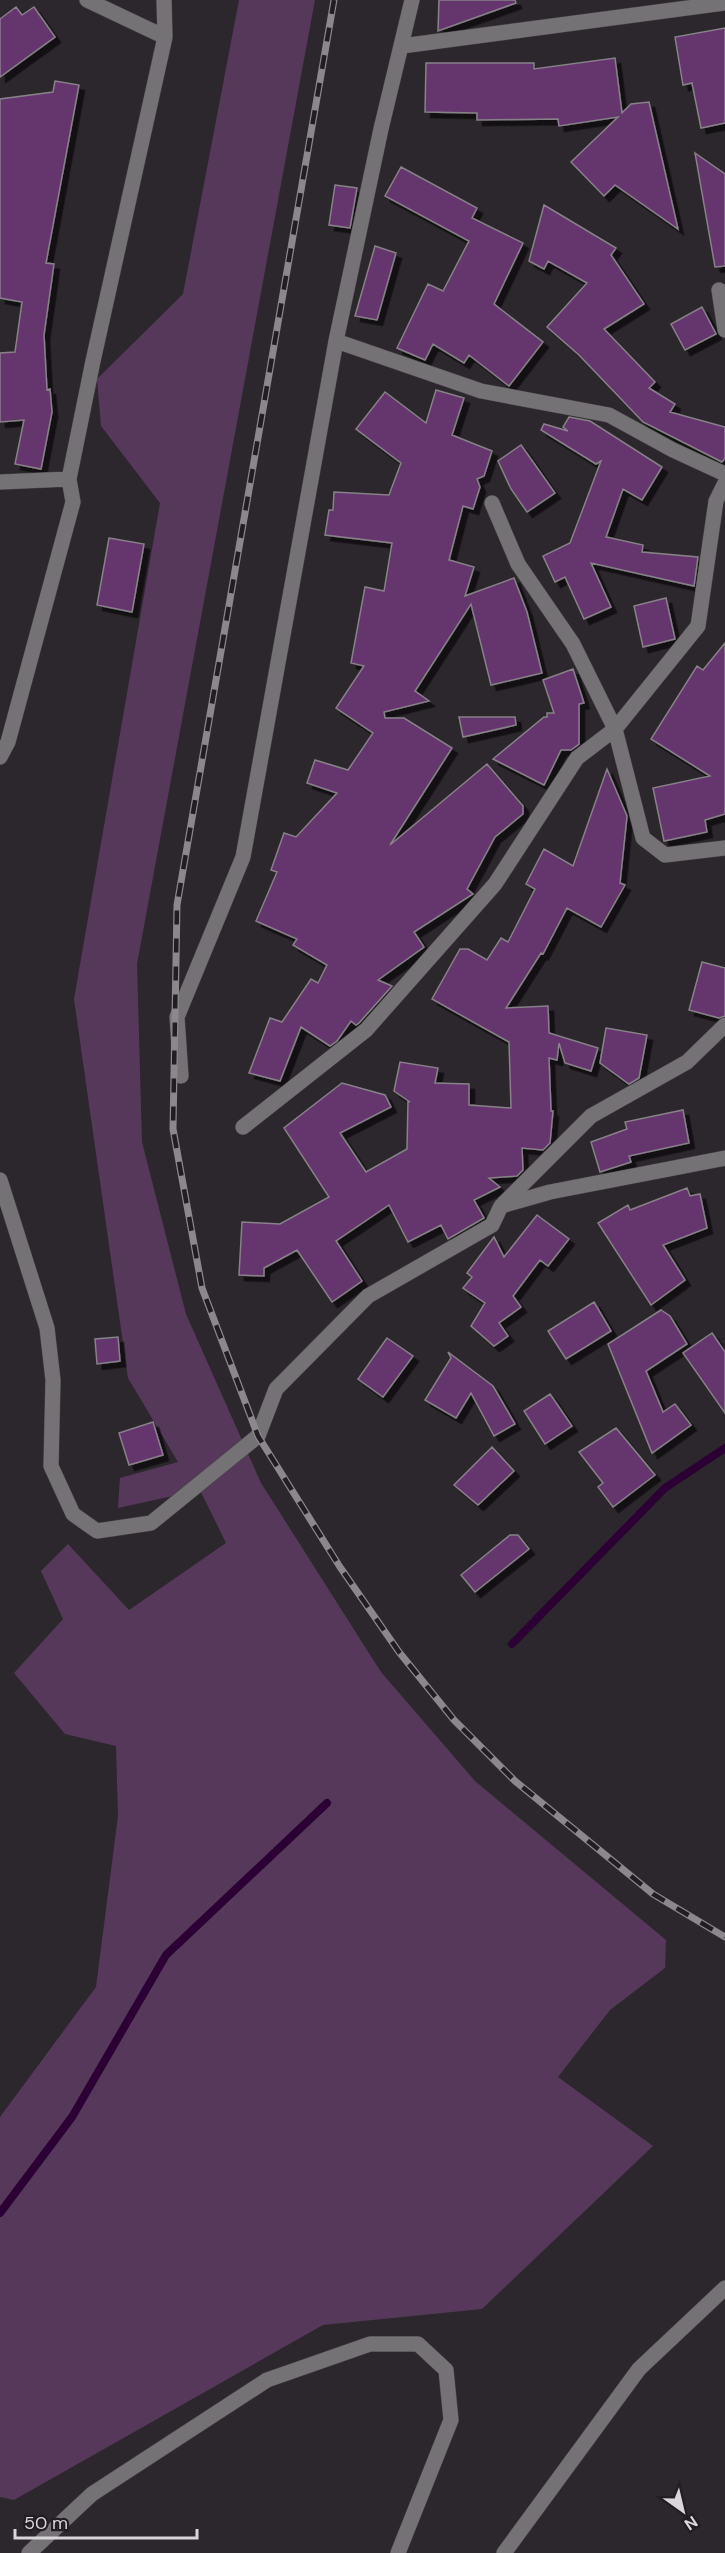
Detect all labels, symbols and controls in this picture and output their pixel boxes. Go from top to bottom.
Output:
north arrow [653,2481,713,2541]
scale bar [15,2502,196,2540]
text: 50 m [24,2511,68,2535]
text: N [680,2511,702,2535]

